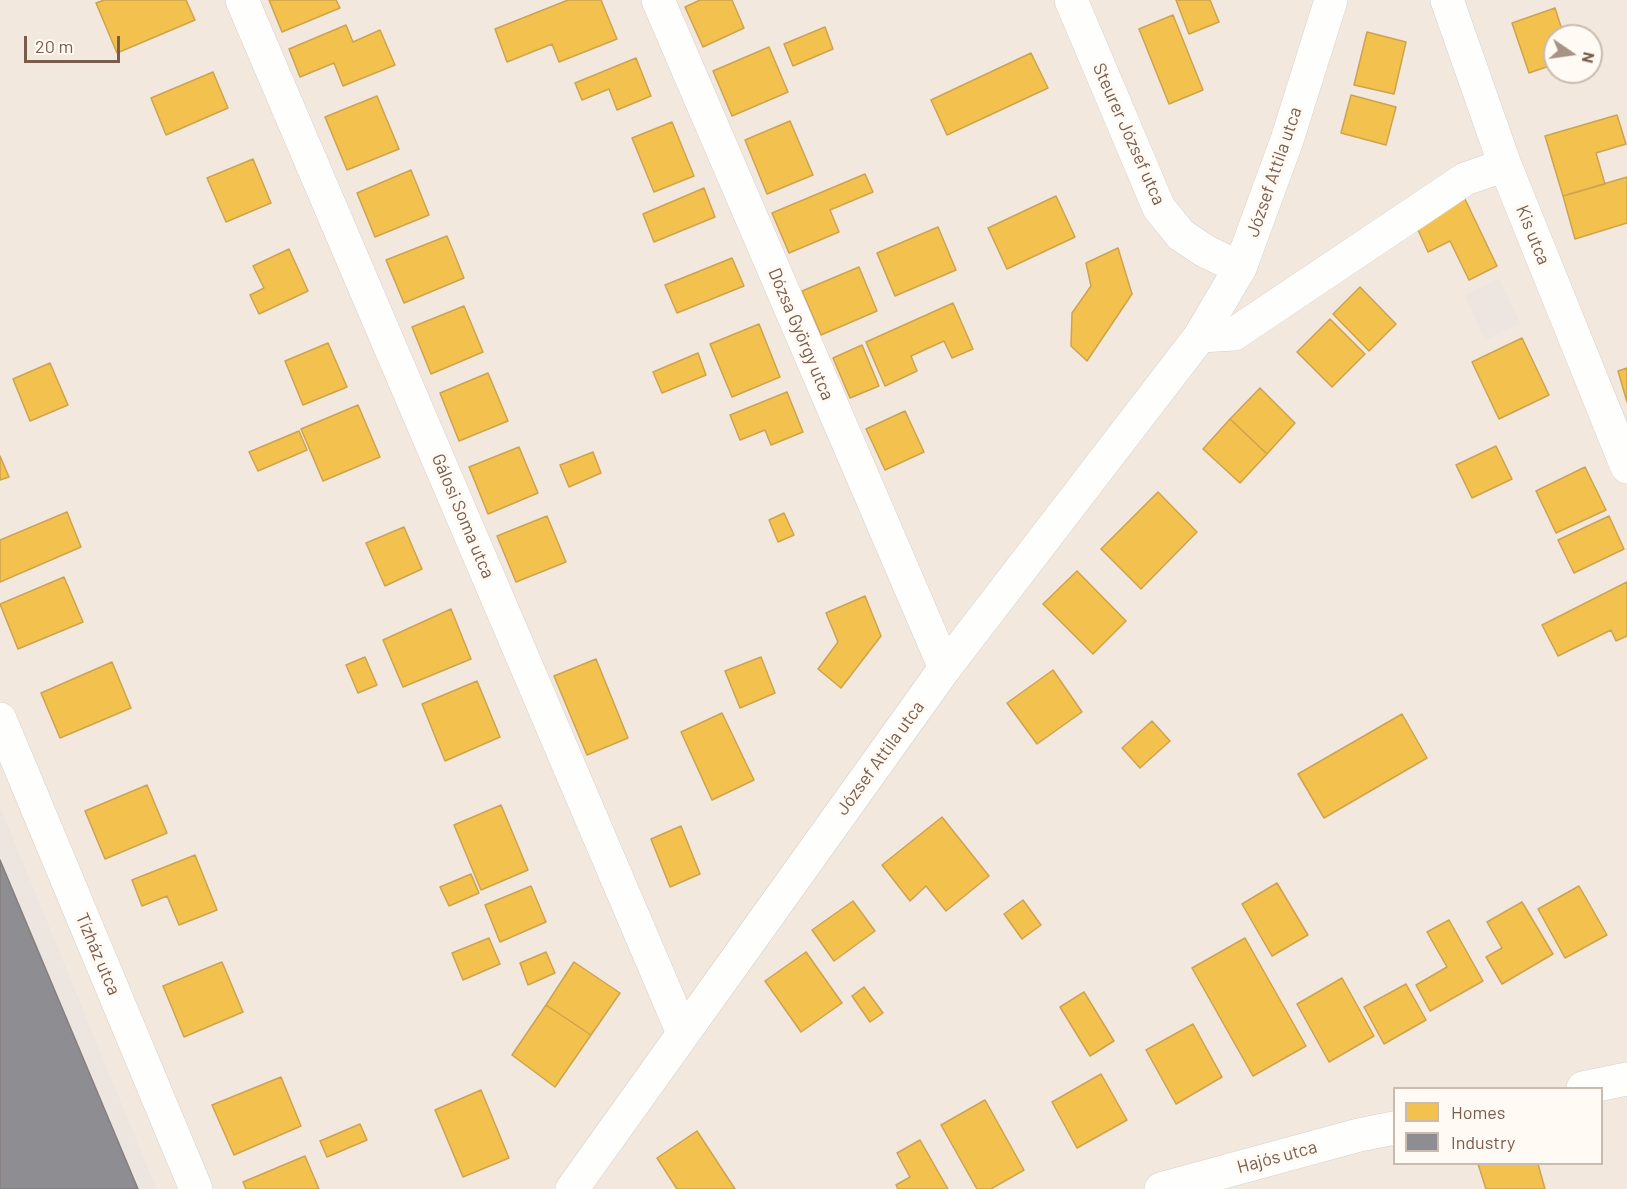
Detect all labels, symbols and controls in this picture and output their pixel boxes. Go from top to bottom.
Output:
scale bar [27,24,123,62]
north arrow [1543,24,1603,84]
text: 20 m [35,35,73,57]
text: N [1579,50,1600,65]
street label: Steurer József utca [1088,60,1170,208]
street label: József Attila utca [1242,104,1306,240]
street label: Kis utca [1511,202,1555,268]
street label: Dózsa György utca [763,265,839,403]
street label: Gálosi Soma utca [427,450,499,582]
street label: József Attila utca [831,697,929,819]
street label: Tízház utca [71,910,125,998]
legend [1393,1087,1603,1165]
text: Homes [1451,1101,1505,1123]
text: Industry [1451,1131,1515,1153]
street label: Hajós utca [1235,1136,1319,1178]

